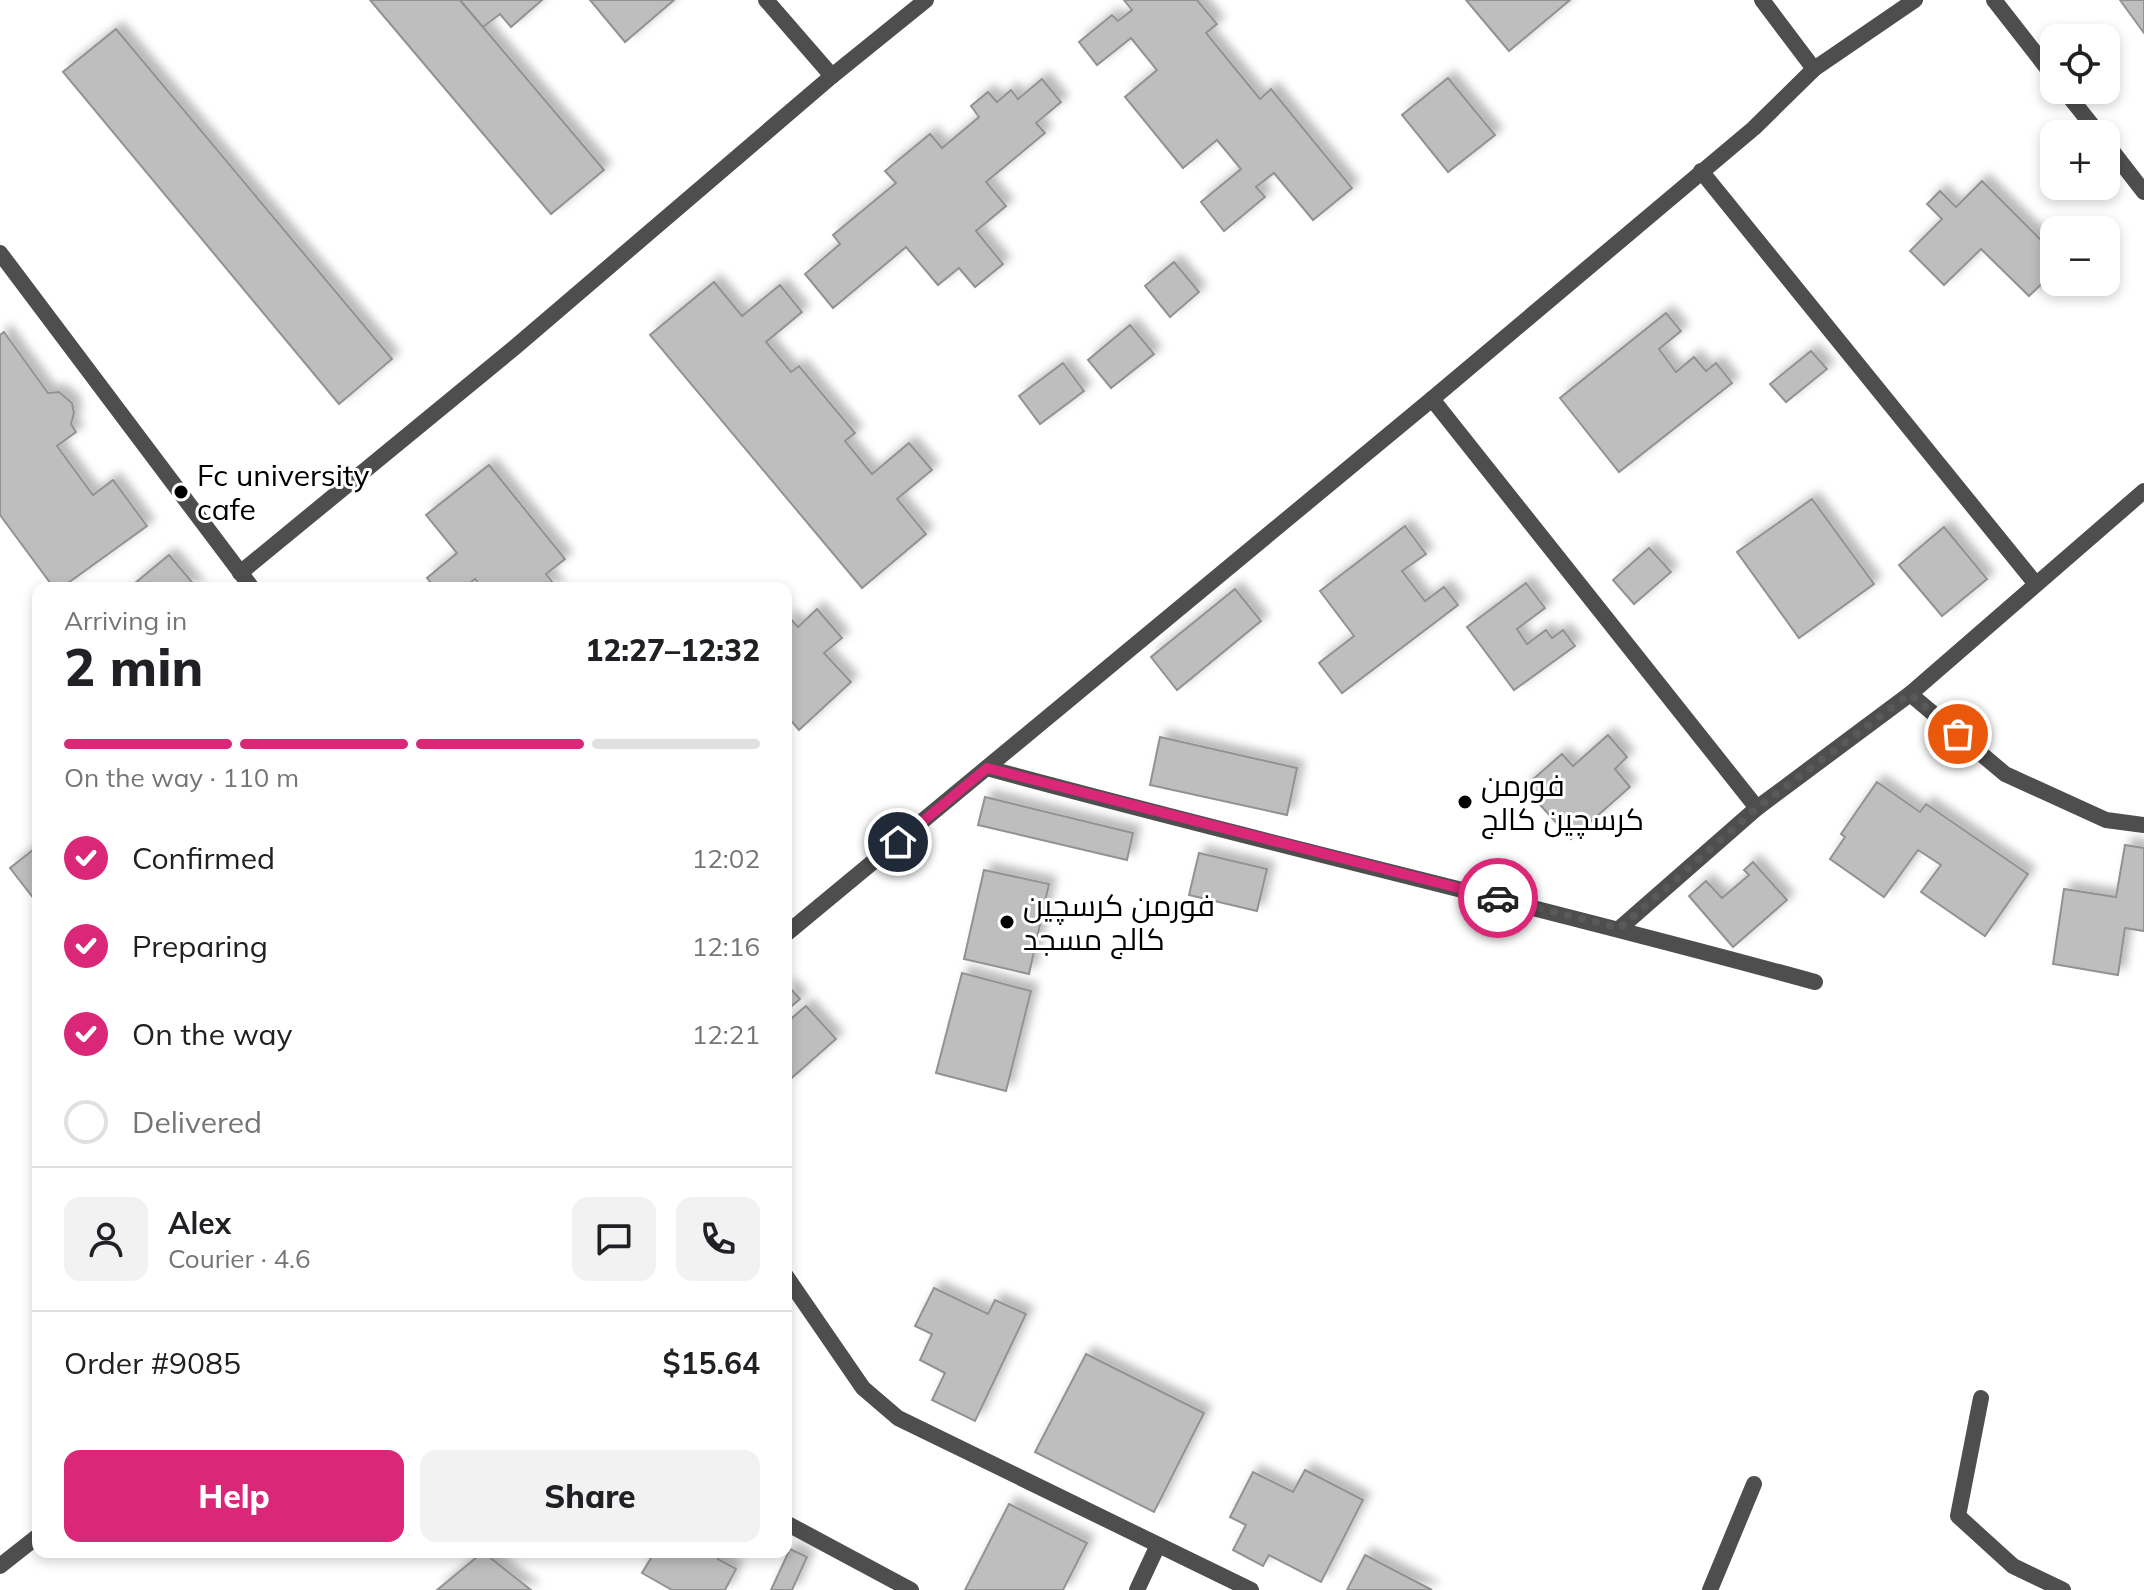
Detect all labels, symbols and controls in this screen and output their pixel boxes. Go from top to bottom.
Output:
map controls [2040,24,2120,296]
button: locate [2040,24,2120,104]
button: + [2040,120,2120,200]
button: − [2040,216,2120,296]
place label: Fc university cafe [197,456,369,528]
marker: Fc university cafe [172,483,190,501]
text: Arriving in [64,604,187,637]
text: 12:27–12:32 [585,631,760,669]
text: 2 min [64,634,203,699]
pin [1924,700,1992,768]
icon: bag [1936,712,1980,756]
text: On the way · 110 m [64,761,299,794]
place label: فورمن کرسچین کالج [1481,766,1644,840]
marker: فورمن کرسچین کالج [1456,793,1474,811]
pin [864,808,932,876]
icon: home [876,820,920,864]
icon: check [64,836,108,880]
text: Confirmed [132,839,275,877]
text: 12:02 [692,842,760,875]
courier [1458,858,1538,938]
icon: car [1476,876,1520,920]
place label: فورمن کرسچین کالج مسجد [1023,886,1215,960]
marker: فورمن کرسچین کالج مسجد [998,913,1016,931]
icon: check [64,924,108,968]
text: Preparing [132,927,268,965]
text: 12:16 [692,930,760,963]
icon: check [64,1012,108,1056]
text: On the way [132,1015,292,1053]
text: 12:21 [692,1018,760,1051]
text: Delivered [132,1103,262,1141]
button: person [64,1197,148,1281]
button: chat [572,1197,656,1281]
button: phone [676,1197,760,1281]
text: Alex [168,1204,231,1242]
text: Courier · 4.6 [168,1242,311,1275]
text: Order #9085 [64,1344,241,1382]
text: $15.64 [663,1344,760,1382]
button: Help [64,1450,404,1542]
button: Share [420,1450,760,1542]

